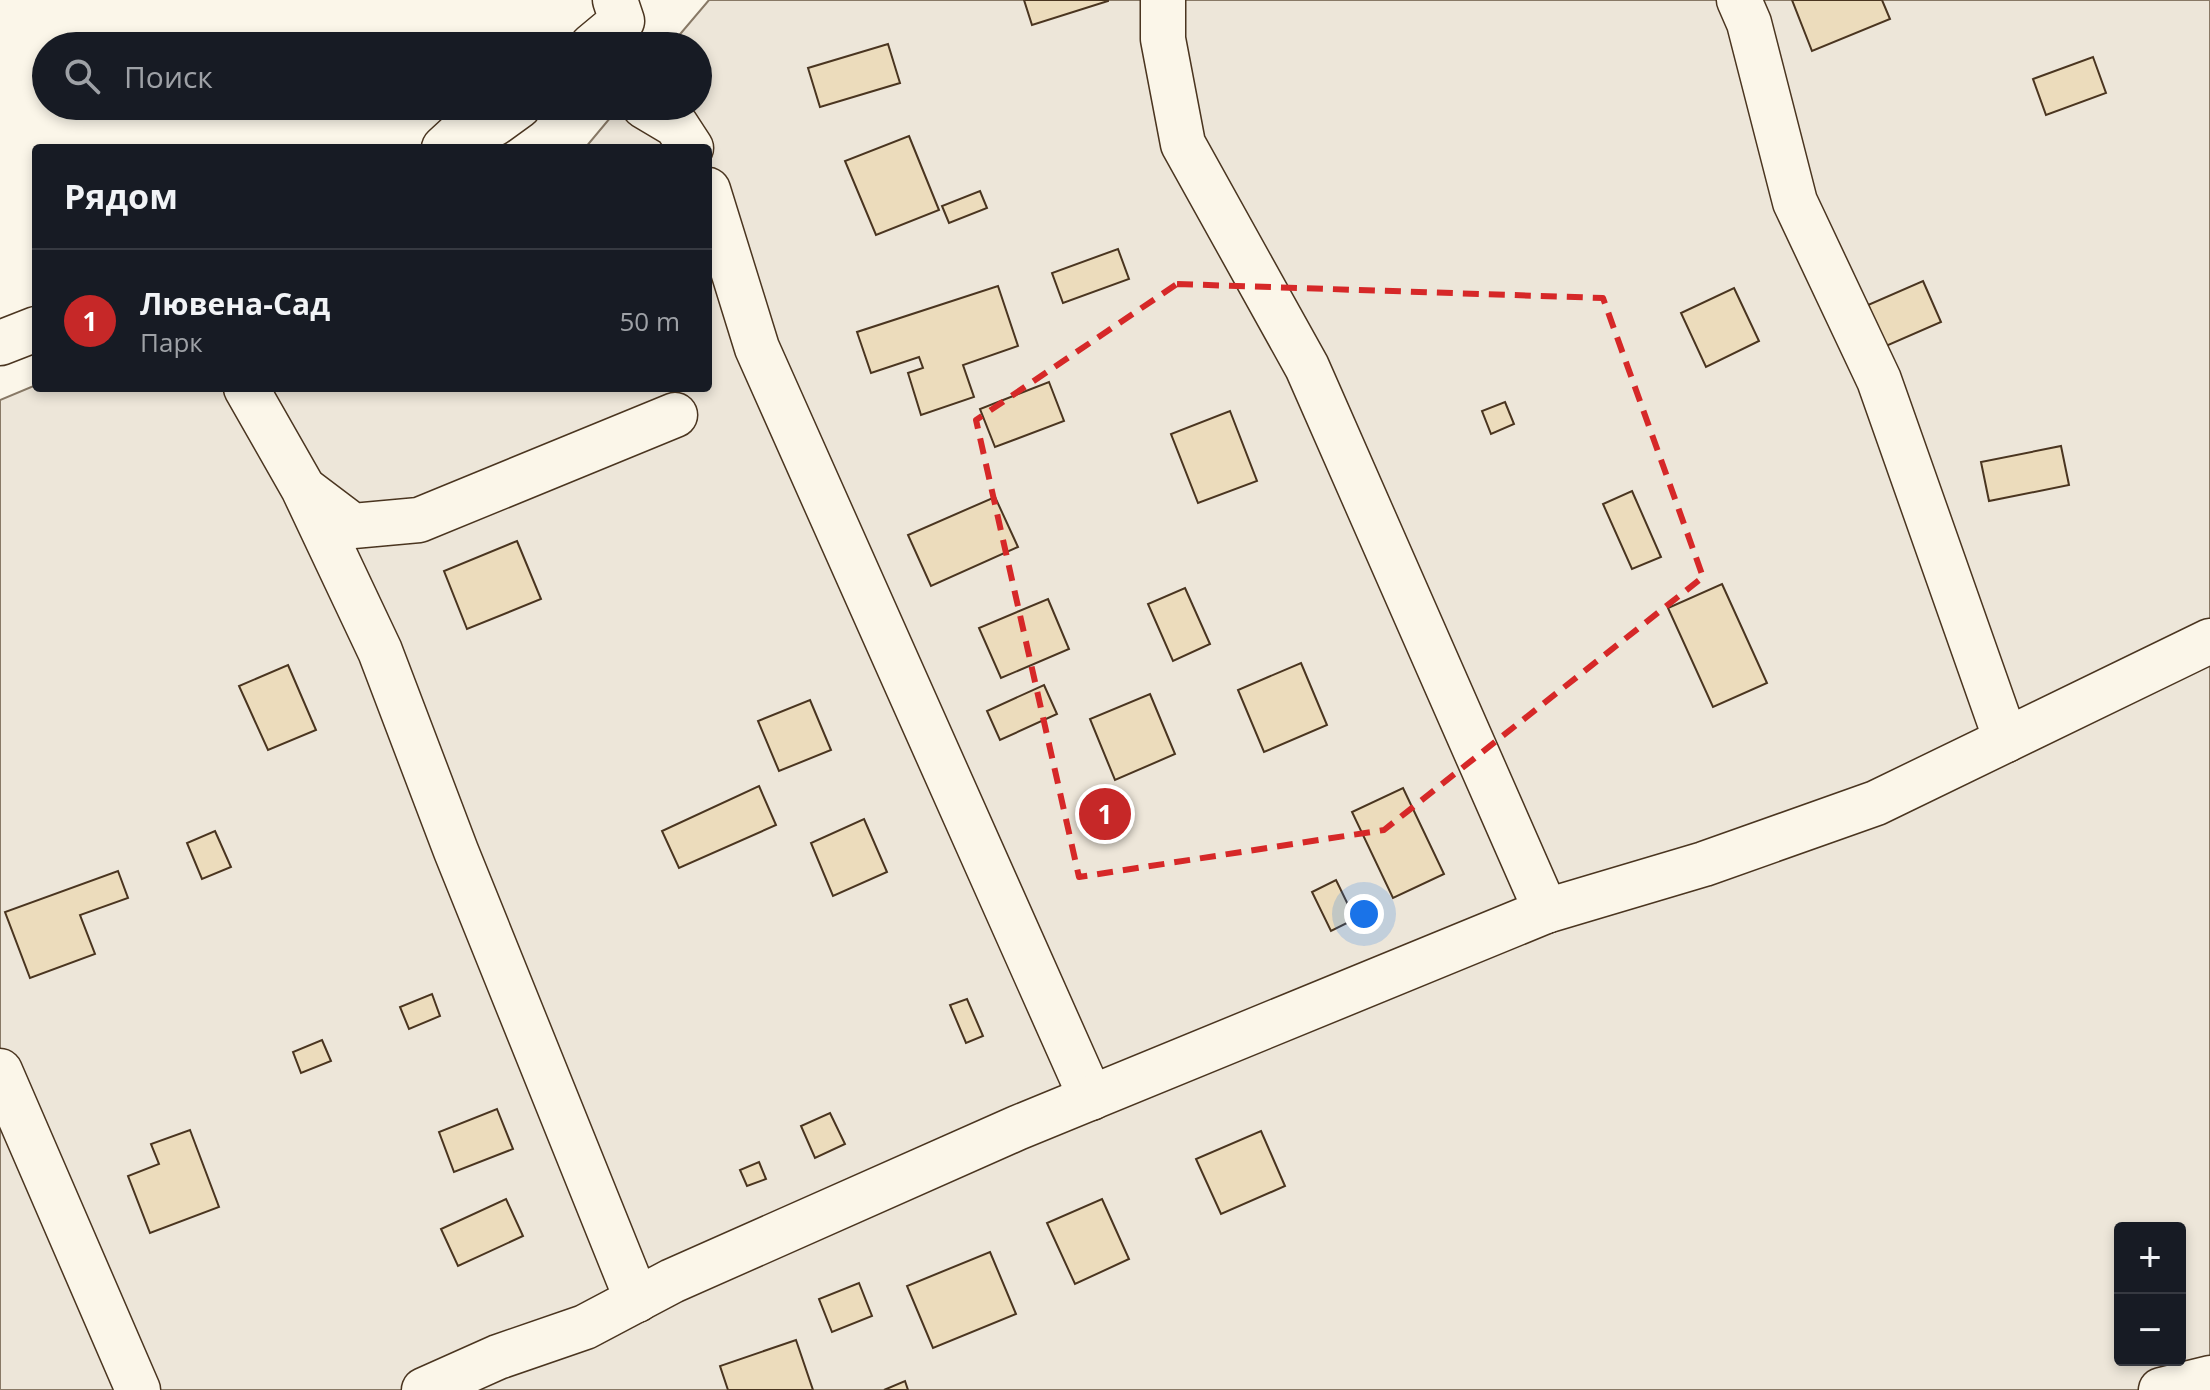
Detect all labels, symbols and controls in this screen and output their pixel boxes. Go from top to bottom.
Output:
search box [32,32,712,120]
icon: search [60,54,104,98]
text: Поиск [124,56,213,97]
text: Рядом [64,173,178,219]
text: Лювена-Сад [140,283,330,324]
text: 1 [83,303,97,339]
text: 50 m [619,303,680,339]
text: Парк [140,324,203,360]
pin: 1 [1079,784,1131,844]
your location [1344,894,1384,934]
map controls [2114,1222,2186,1366]
button: + [2114,1222,2186,1294]
button: − [2114,1294,2186,1366]

